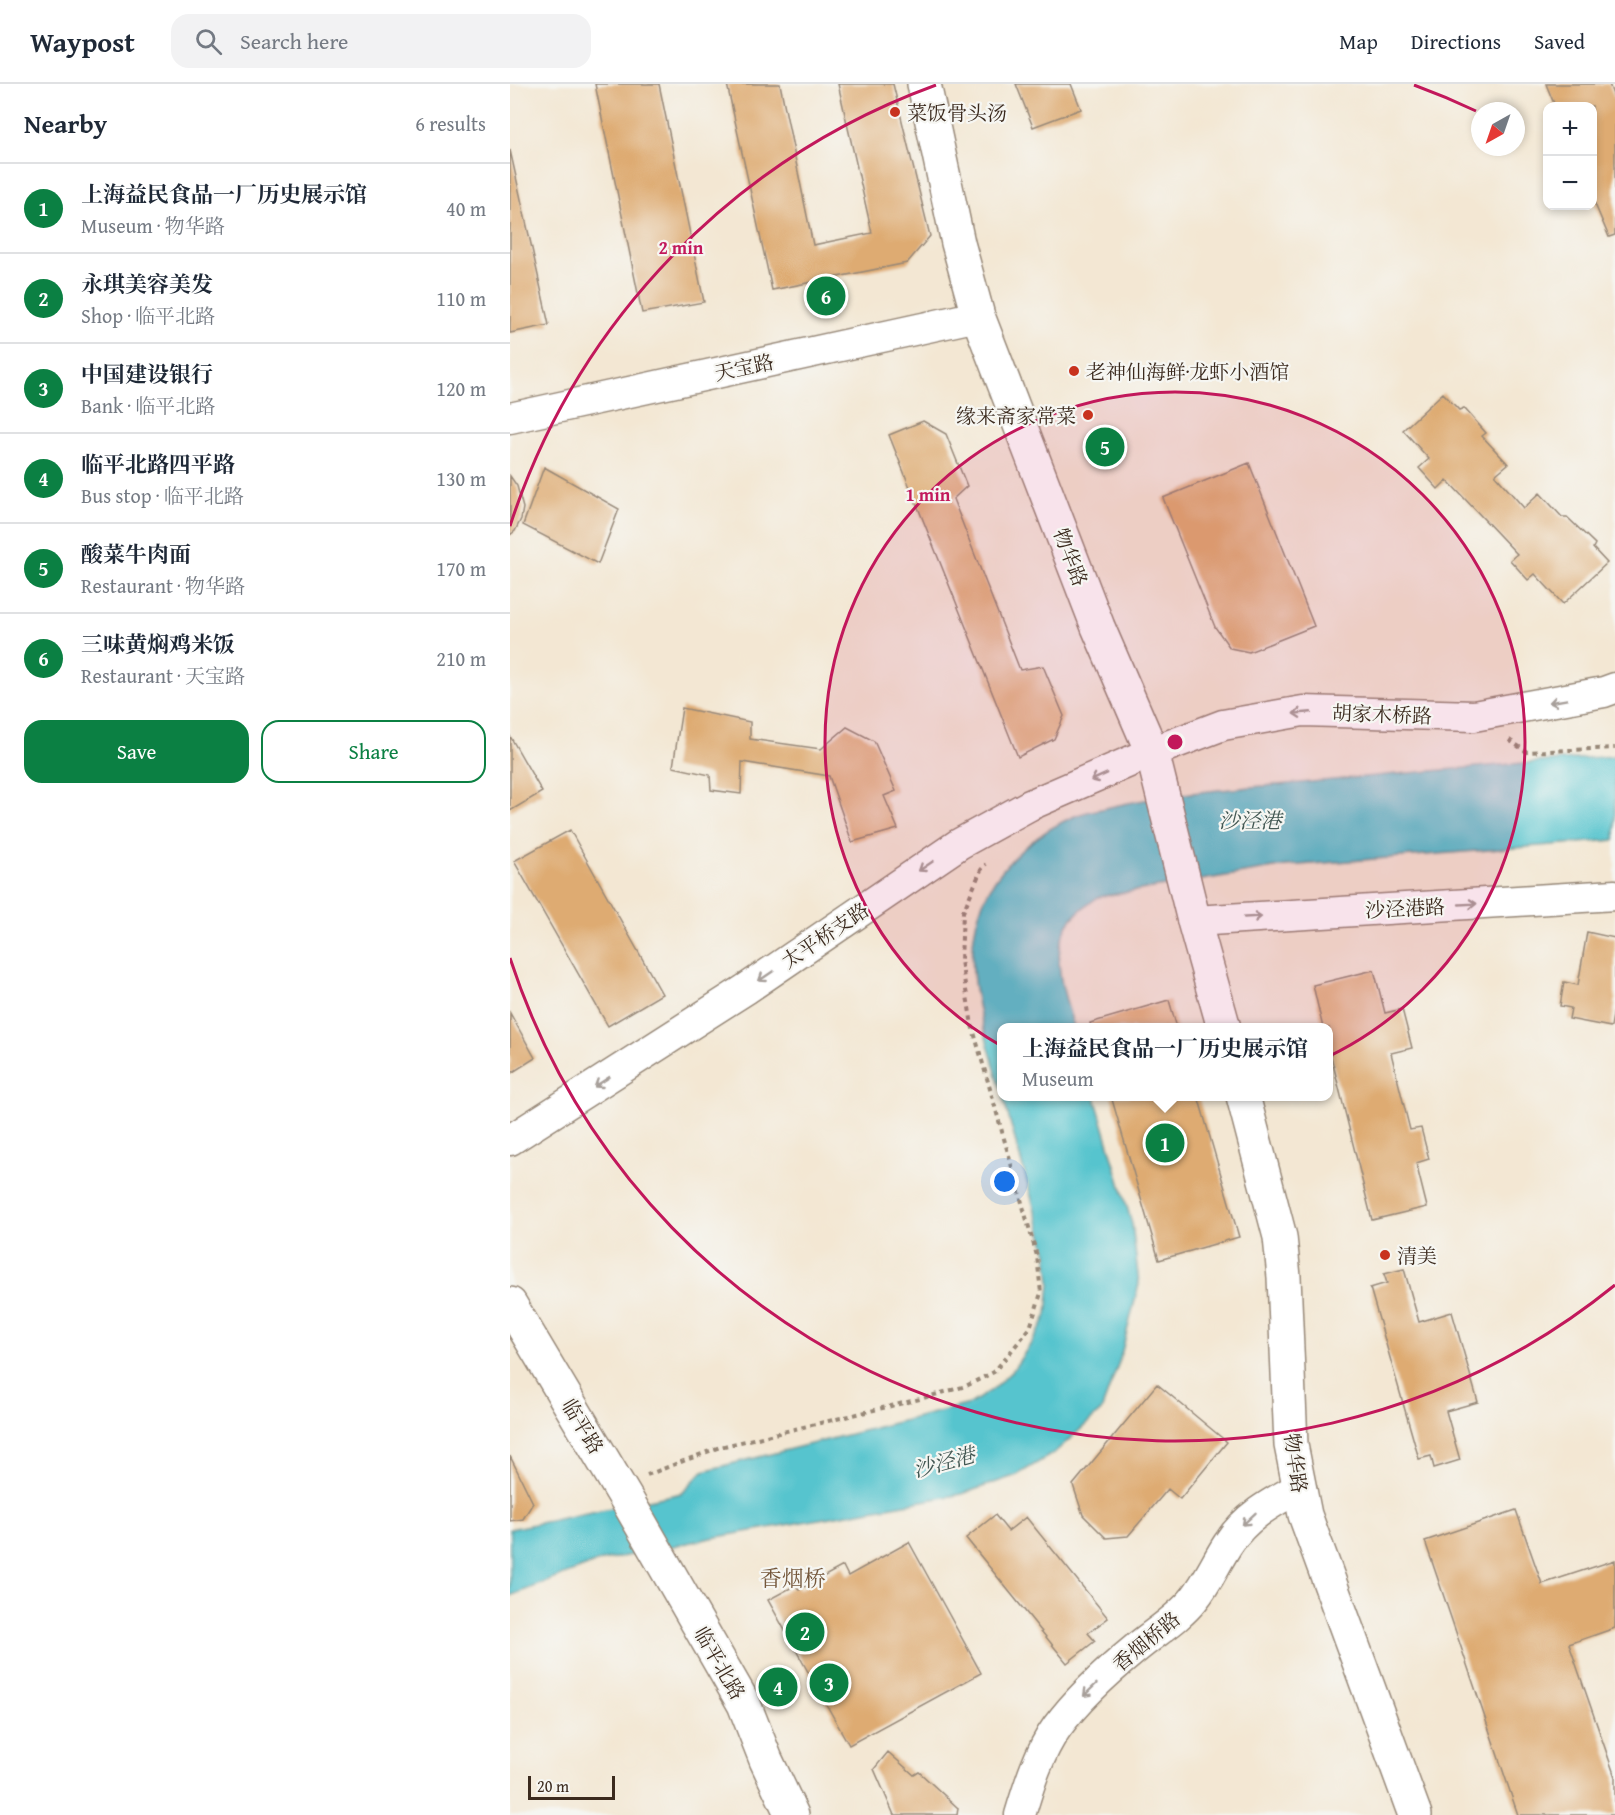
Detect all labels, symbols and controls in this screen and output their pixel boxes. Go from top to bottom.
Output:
search box [171,14,591,68]
text: Waypost [30,21,135,62]
icon: search [192,25,225,58]
text: Search here [240,25,348,57]
text: Map [1339,26,1378,57]
text: Directions [1411,26,1501,57]
text: Saved [1534,26,1585,57]
place label: 菜饭骨头汤 [907,98,1007,127]
north arrow [1471,102,1525,156]
map controls [1543,102,1597,210]
button: + [1543,102,1597,156]
text: Nearby [24,104,107,143]
marker: 菜饭骨头汤 [888,105,902,119]
text: 6 results [415,109,486,138]
button: − [1543,156,1597,210]
text: 上海益民食品一厂历史展示馆 [81,178,367,210]
text: 1 [38,194,49,223]
text: 40 m [446,194,486,223]
text: Museum · 物华路 [81,211,225,240]
text: 2 min [659,234,704,261]
text: 永琪美容美发 [81,268,213,300]
pin: 6 [806,274,846,318]
text: 2 [38,284,49,313]
text: 110 m [436,284,486,313]
text: Shop · 临平北路 [81,301,215,330]
street label: 天宝路 [712,347,776,387]
place label: 老神仙海鲜·龙虾小酒馆 [1086,357,1289,386]
text: 中国建设银行 [81,358,213,390]
marker: 老神仙海鲜·龙虾小酒馆 [1067,364,1081,378]
text: 3 [38,374,49,403]
text: 120 m [436,374,486,403]
text: Bank · 临平北路 [81,391,215,420]
place label: 缘来斋家常菜 [956,401,1076,430]
marker: 缘来斋家常菜 [1081,408,1095,422]
pin: 5 [1086,424,1124,470]
text: 临平北路四平路 [81,448,235,480]
text: 4 [38,464,49,493]
text: 130 m [436,464,486,493]
text: Bus stop · 临平北路 [81,481,244,510]
text: 1 min [906,481,951,508]
street label: 物华路 [1047,524,1095,590]
text: 酸菜牛肉面 [81,538,191,570]
text: 5 [38,554,49,583]
text: 170 m [436,554,486,583]
text: Restaurant · 物华路 [81,571,245,600]
text: 三味黄焖鸡米饭 [81,628,235,660]
text: 6 [38,644,49,673]
text: 210 m [436,644,486,673]
text: Restaurant · 天宝路 [81,661,245,690]
one-way arrow [1549,696,1568,707]
street label: 胡家木桥路 [1332,698,1432,730]
one-way arrow [1292,707,1312,718]
button: Save [24,720,249,783]
button: Share [261,720,486,783]
centre of rings [1165,732,1185,752]
one-way arrow [1091,771,1109,783]
water label: 沙泾港 [1219,805,1284,836]
one-way arrow [919,860,935,872]
street label: 沙泾港路 [1364,891,1446,925]
street label: 太平桥支路 [775,895,875,975]
one-way arrow [1458,898,1478,909]
one-way arrow [1242,911,1262,922]
one-way arrow [758,970,774,982]
popup [997,1023,1333,1101]
text: 上海益民食品一厂历史展示馆 [1022,1032,1308,1064]
text: Museum [1022,1064,1094,1093]
one-way arrow [594,1076,611,1088]
pin: 1 [1146,1120,1184,1166]
your location [990,1167,1019,1196]
place label: 清美 [1397,1241,1437,1270]
marker: 清美 [1378,1248,1392,1262]
street label: 临平路 [555,1393,611,1459]
street label: 物华路 [1277,1431,1315,1495]
water label: 沙泾港 [910,1438,981,1485]
one-way arrow [1242,1512,1257,1526]
district label: 香烟桥 [760,1562,826,1594]
street label: 香烟桥路 [1106,1604,1186,1678]
pin: 2 [786,1610,824,1654]
street label: 临平北路 [687,1621,753,1705]
pin: 3 [810,1660,848,1706]
pin: 4 [758,1664,798,1710]
one-way arrow [1082,1683,1097,1698]
scale bar [528,1773,615,1800]
text: 20 m [537,1774,569,1798]

